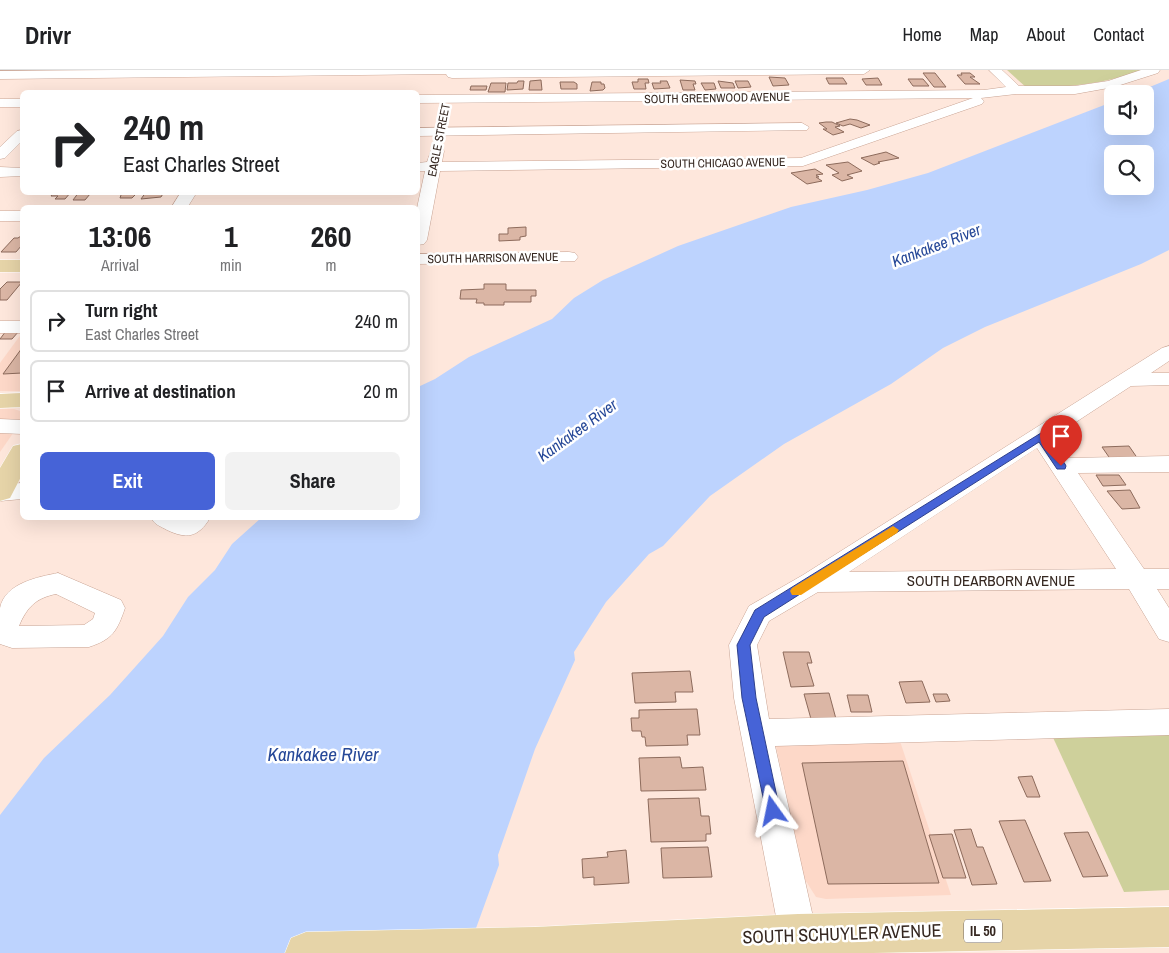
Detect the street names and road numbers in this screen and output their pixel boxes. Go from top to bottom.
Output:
street label: SOUTH GREENWOOD AVENUE [644,89,790,107]
street label: EAGLE STREET [424,102,454,178]
street label: SOUTH CHICAGO AVENUE [660,154,786,172]
street label: SOUTH HARRISON AVENUE [427,249,559,267]
street label: SOUTH DEARBORN AVENUE [907,570,1075,591]
street label: SOUTH SCHUYLER AVENUE [742,918,942,949]
road number: IL 50 [964,919,1002,942]

